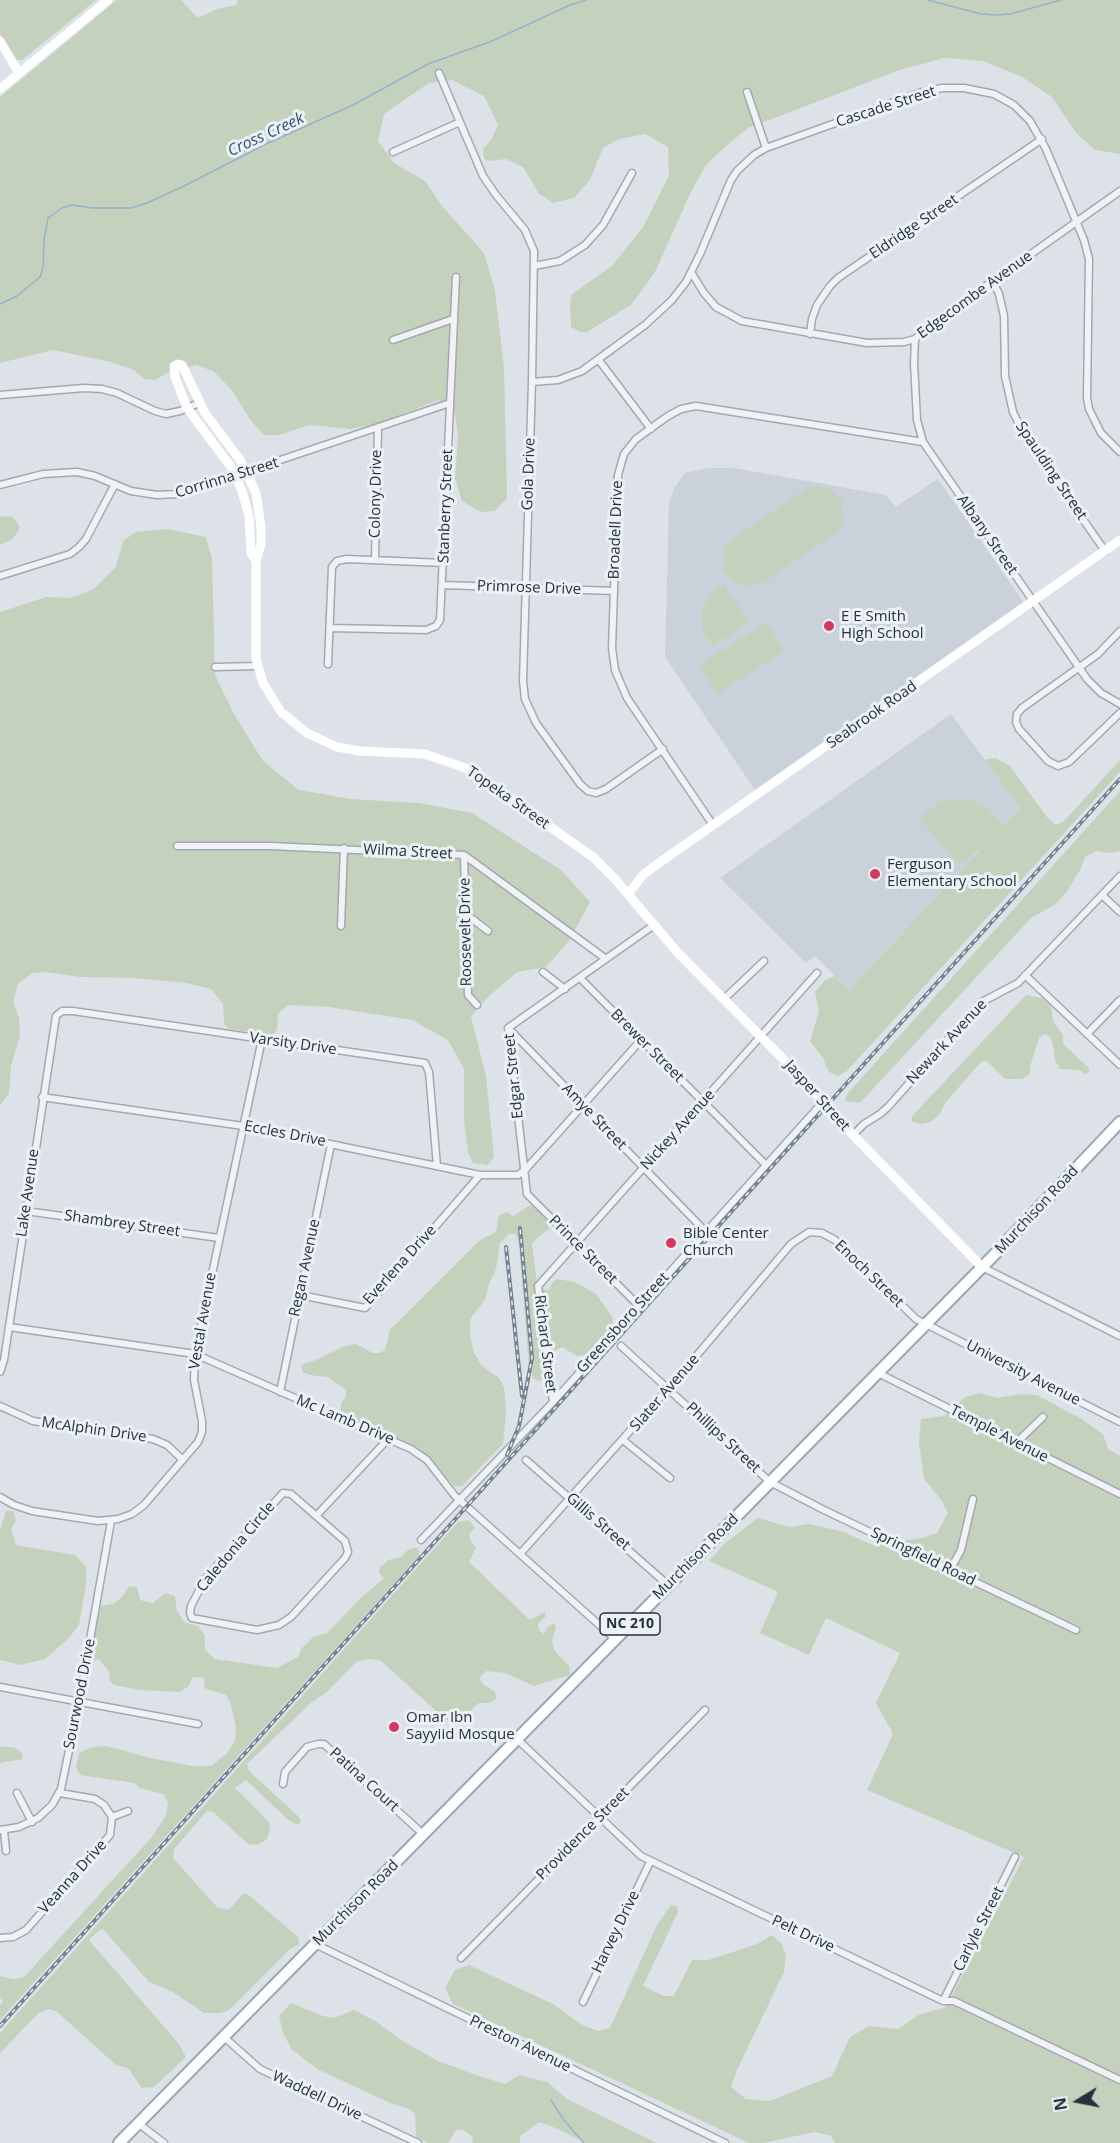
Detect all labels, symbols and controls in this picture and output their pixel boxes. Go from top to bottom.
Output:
street label: Cascade Street [834,82,938,132]
water label: Cross Creek [225,109,307,161]
street label: Eldridge Street [866,191,962,263]
street label: Edgecombe Avenue [914,247,1036,343]
street label: Spaulding Street [1011,418,1091,524]
street label: Gola Drive [519,437,539,511]
street label: Stanberry Street [435,449,457,563]
street label: Colony Drive [366,450,386,538]
street label: Corrinna Street [173,454,281,502]
street label: Broadell Drive [605,480,627,580]
street label: Albany Street [953,492,1021,578]
street label: Primrose Drive [477,577,581,599]
place label: E E Smith High School [841,608,924,643]
marker: E E Smith High School [822,619,836,633]
street label: Seabrook Road [823,677,921,753]
street label: Topeka Street [463,763,553,833]
street label: Wilma Street [363,841,453,863]
place label: Ferguson Elementary School [887,856,1017,891]
marker: Ferguson Elementary School [868,867,882,881]
street label: Roosevelt Drive [456,878,476,986]
street label: Newark Avenue [903,996,991,1088]
street label: Brewer Street [607,1006,687,1086]
street label: Varsity Drive [248,1029,338,1059]
street label: Edgar Street [501,1032,527,1120]
street label: Jasper Street [781,1057,853,1135]
street label: Amye Street [558,1080,630,1154]
street label: Nickey Avenue [637,1086,719,1174]
street label: Eccles Drive [243,1117,327,1151]
street label: Lake Avenue [13,1148,43,1238]
street label: Murchison Road [992,1162,1082,1258]
street label: Shambrey Street [63,1207,181,1241]
street label: Prince Street [545,1212,621,1288]
street label: Regan Avenue [286,1217,324,1319]
street label: Everlena Drive [360,1222,440,1308]
place label: Bible Center Church [683,1225,769,1260]
marker: Bible Center Church [664,1236,678,1250]
street label: Enoch Street [831,1237,907,1311]
street label: Greensboro Street [573,1269,673,1377]
street label: Vestal Avenue [186,1271,220,1371]
street label: Richard Street [530,1294,560,1394]
street label: University Avenue [963,1336,1083,1410]
street label: Slater Avenue [627,1351,703,1435]
street label: Mc Lamb Drive [293,1391,397,1449]
street label: Phillips Street [682,1399,764,1477]
street label: Temple Avenue [947,1401,1051,1467]
street label: McAlphin Drive [40,1414,148,1446]
street label: Gillis Street [562,1489,634,1555]
street label: Caledonia Circle [193,1498,279,1596]
street label: Murchison Road [649,1510,743,1604]
street label: Springfield Road [868,1524,978,1590]
road number: NC 210 [600,1613,660,1635]
street label: Sourwood Drive [60,1637,100,1751]
place label: Omar Ibn Sayyiid Mosque [406,1709,515,1744]
marker: Omar Ibn Sayyiid Mosque [387,1720,401,1734]
street label: Patina Court [326,1744,402,1816]
street label: Providence Street [533,1784,633,1884]
street label: Veanna Drive [35,1836,111,1918]
street label: Murchison Road [309,1856,403,1950]
street label: Carlyle Street [950,1883,1008,1975]
street label: Harvey Drive [588,1888,644,1976]
street label: Pelt Drive [769,1912,837,1956]
street label: Preston Avenue [466,2012,574,2076]
street label: Waddell Drive [269,2067,365,2125]
north arrow [1048,2071,1108,2131]
text: N [1048,2096,1072,2112]

